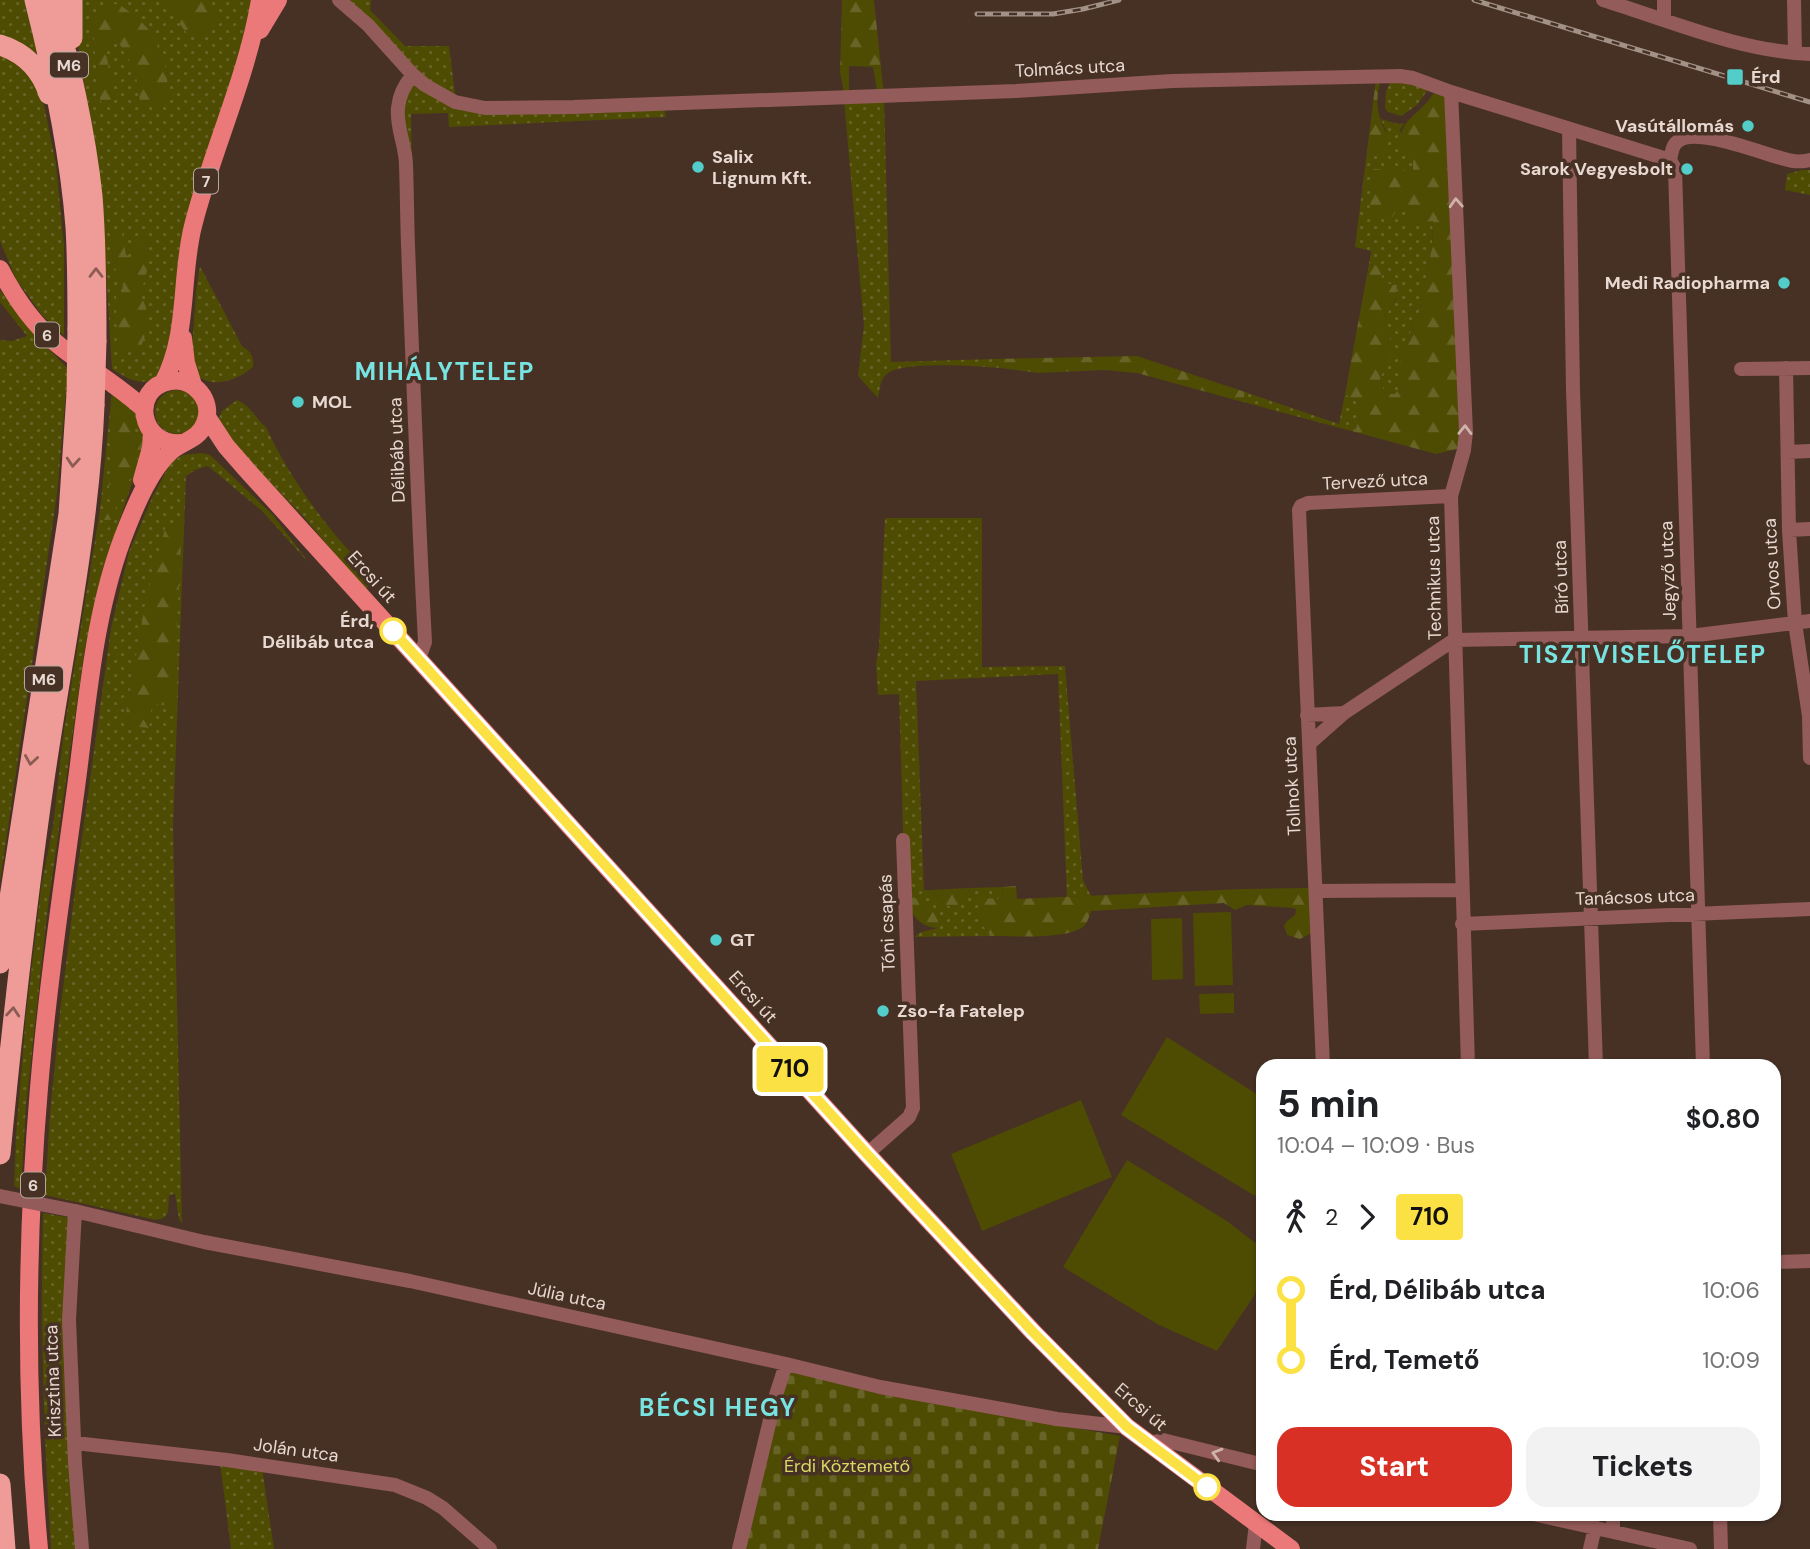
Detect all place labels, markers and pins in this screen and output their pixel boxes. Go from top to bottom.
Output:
place label: Érd [1751,65,1781,89]
marker: Érd [1725,67,1745,87]
place label: Vasútállomás [1615,114,1734,138]
marker: Vasútállomás [1740,118,1756,134]
place label: Salix Lignum Kft. [712,145,812,190]
place label: Sarok Vegyesbolt [1520,157,1673,181]
marker: Salix Lignum Kft. [690,159,706,175]
marker: Sarok Vegyesbolt [1679,161,1695,177]
place label: Medi Radiopharma [1605,271,1770,295]
marker: Medi Radiopharma [1776,275,1792,291]
place label: MOL [312,390,352,414]
marker: MOL [290,394,306,410]
place label: Érd, Délibáb utca [262,609,374,654]
marker: Érd, Délibáb utca [380,618,406,644]
place label: GT [730,928,755,952]
marker: GT [708,932,724,948]
place label: Zso-fa Fatelep [897,999,1025,1023]
marker: Zso-fa Fatelep [875,1003,891,1019]
unlabelled marker [1194,1474,1220,1500]

